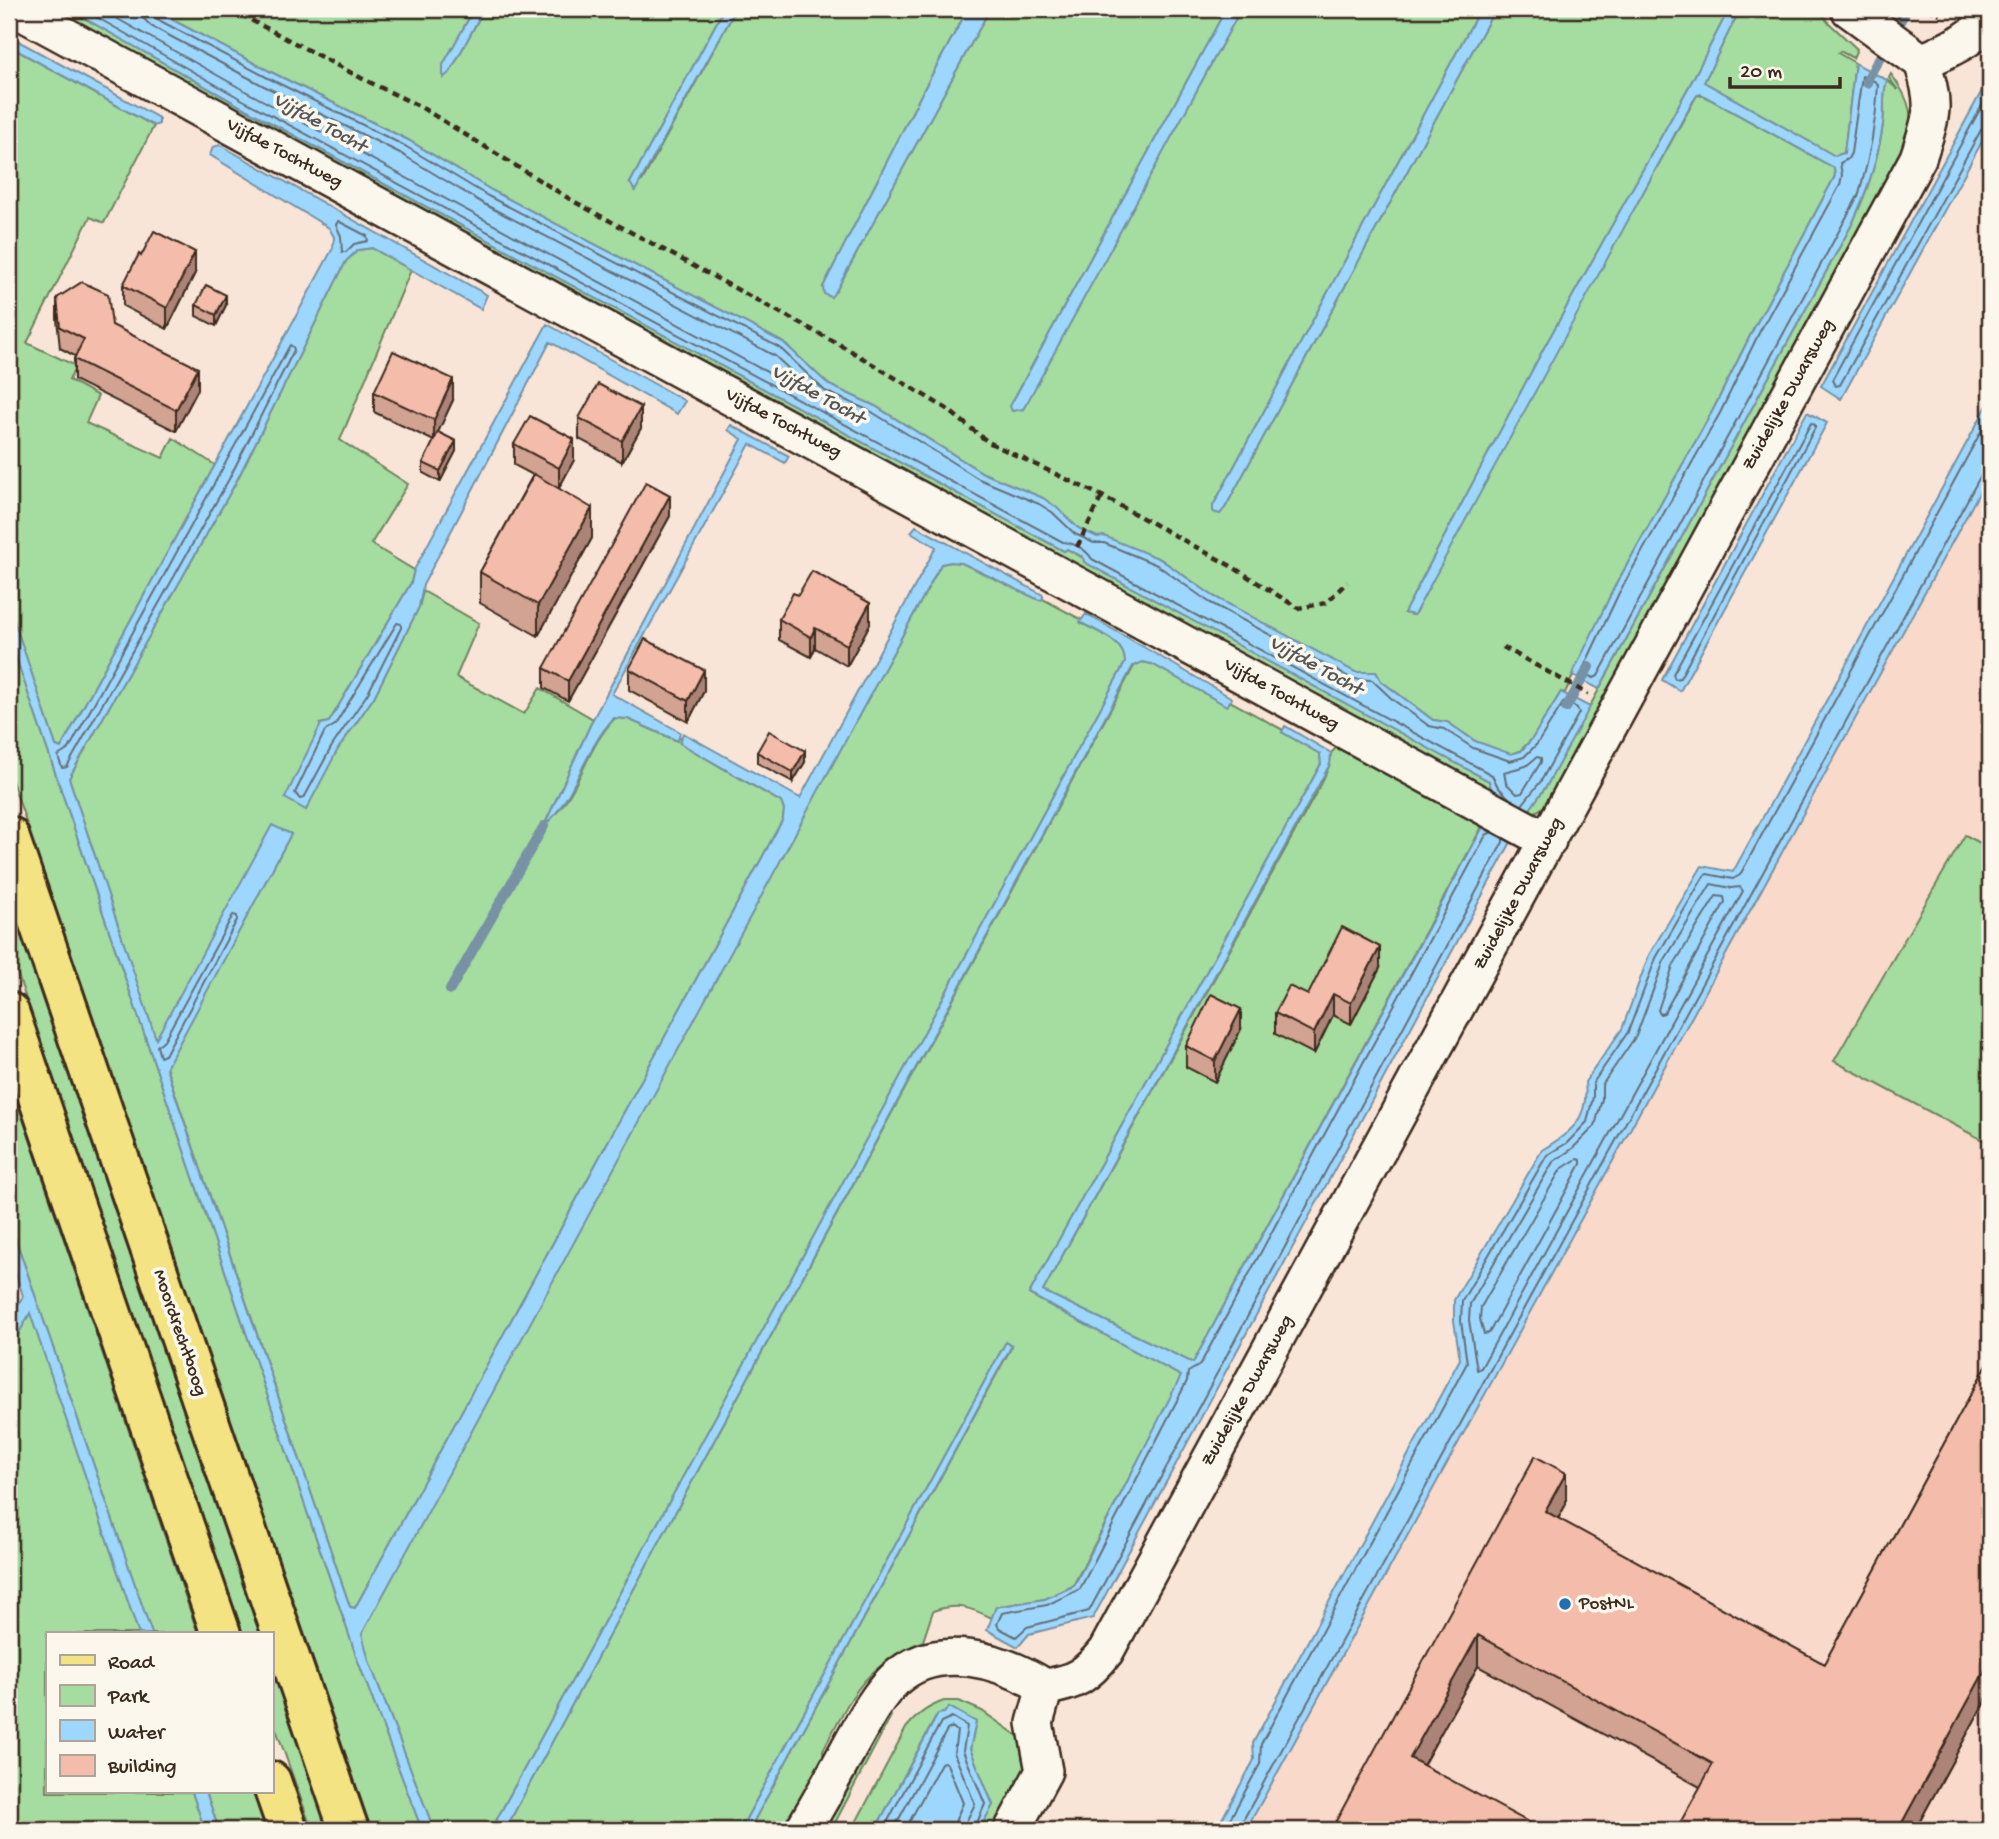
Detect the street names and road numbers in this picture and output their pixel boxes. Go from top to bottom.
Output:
street label: Vijfde Tochtweg [221,113,346,194]
street label: Zuidelijke Dwarsweg [1738,315,1840,475]
street label: Vijfde Tochtweg [720,383,845,464]
street label: Vijfde Tochtweg [1218,653,1343,736]
street label: Zuidelijke Dwarsweg [1469,814,1569,974]
street label: Moordrechtboog [147,1267,211,1399]
street label: Zuidelijke Dwarsweg [1197,1311,1299,1471]

